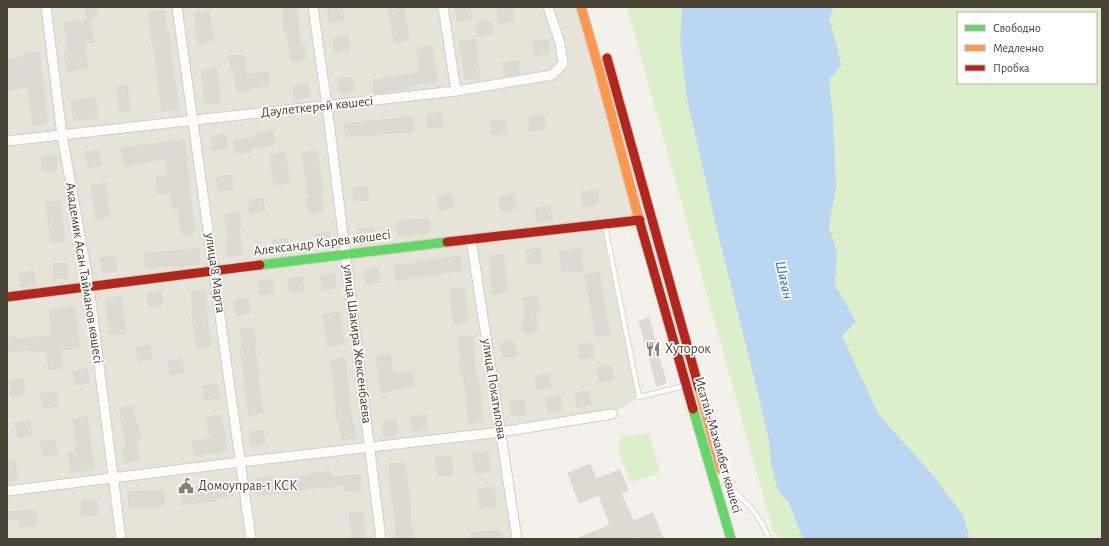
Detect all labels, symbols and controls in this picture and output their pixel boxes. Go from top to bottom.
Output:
legend [957,12,1097,84]
text: Свободно [993,22,1041,34]
text: Медленно [993,42,1044,54]
text: Пробка [993,62,1030,74]
street label: Дәулеткерей көшесі [260,94,374,120]
street label: Академик Асан Тайманов көшесі [63,181,105,365]
street label: Александр Карев көшесі [253,228,391,258]
street label: улица 8 Марта [202,231,228,315]
water label: Шаған [773,259,795,301]
street label: улица Шакира Жексенбаева [340,263,374,425]
street label: улица Покатилова [479,336,509,441]
restaurant icon: Хуторок [644,340,662,358]
place label: Хуторок [665,342,711,356]
street label: Исатай-Махамбет көшесі [692,375,744,515]
public building icon: Домоуправ-1 КСК [177,477,195,495]
place label: Домоуправ-1 КСК [198,479,297,493]

